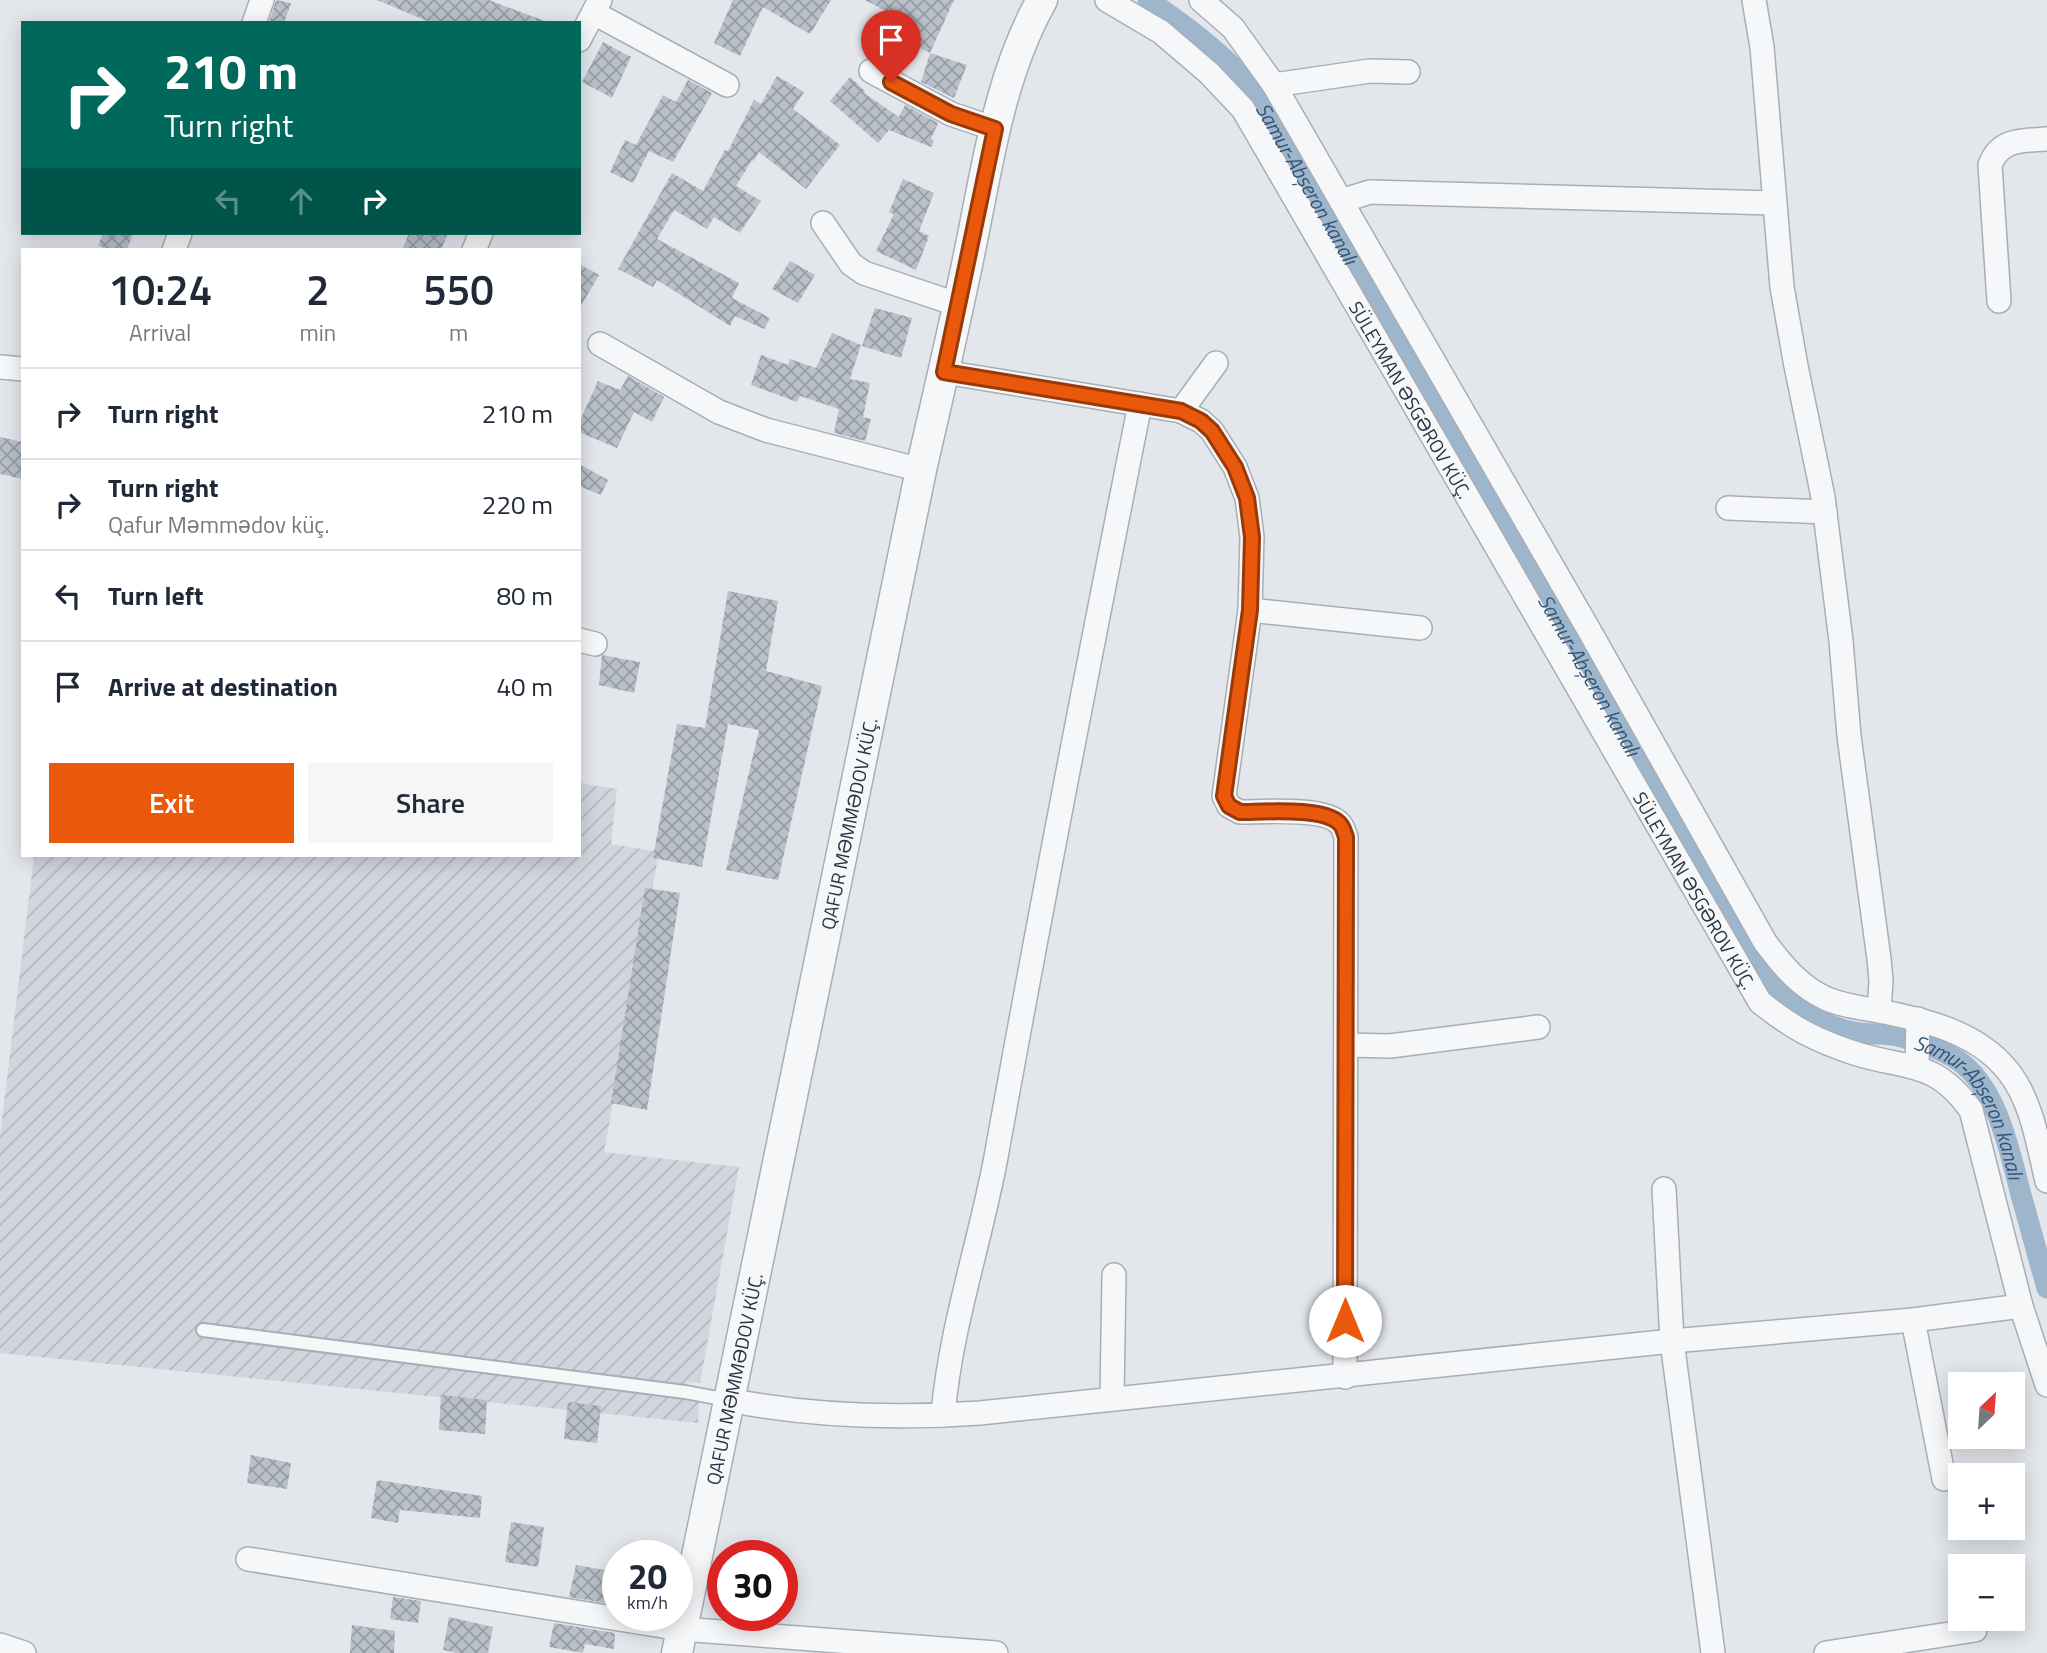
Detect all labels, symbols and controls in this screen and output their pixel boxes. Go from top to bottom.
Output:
pin [861,10,921,82]
icon: arrive [872,21,910,59]
text: 210 m [164,33,298,108]
icon: right [49,49,140,140]
water label: Samur-Abşeron kanalı [1248,96,1367,272]
text: Turn right [164,101,293,149]
icon: left [209,182,247,220]
icon: ahead [282,182,320,220]
icon: right [355,182,393,220]
text: 10:24 [108,257,212,321]
text: 2 [306,257,330,321]
text: 550 [423,257,494,321]
street label: SÜLEYMAN ƏSGƏROV KÜÇ. [1342,295,1480,504]
text: Arrival [129,315,191,350]
text: min [299,315,336,350]
text: m [449,315,468,350]
text: Turn right [108,394,219,433]
text: 210 m [482,394,553,433]
icon: right [49,395,87,433]
text: Turn right [108,468,219,507]
text: 220 m [482,485,553,524]
icon: right [49,486,87,524]
text: Qafur Məmmədov küç. [108,507,329,542]
text: Turn left [108,576,203,615]
text: 80 m [496,576,553,615]
icon: left [49,577,87,615]
water label: Samur-Abşeron kanalı [1530,588,1650,763]
text: Arrive at destination [108,667,338,706]
text: 40 m [496,667,553,706]
icon: arrive [49,668,87,706]
street label: QAFUR MƏMMƏDOV KÜÇ. [812,715,884,932]
button: Exit [49,763,294,843]
button: Share [308,763,553,843]
street label: SÜLEYMAN ƏSGƏROV KÜÇ. [1627,786,1764,994]
water label: Samur-Abşeron kanalı [1910,1026,2033,1184]
street label: QAFUR MƏMMƏDOV KÜÇ. [698,1270,770,1487]
position arrow [1308,1284,1382,1358]
north arrow [1948,1372,2025,1449]
map controls [1948,1372,2025,1631]
button: + [1948,1463,2025,1540]
speed limit sign: 30 [707,1540,798,1631]
text: 20 [628,1549,667,1603]
button: − [1948,1554,2025,1631]
text: km/h [627,1589,668,1616]

